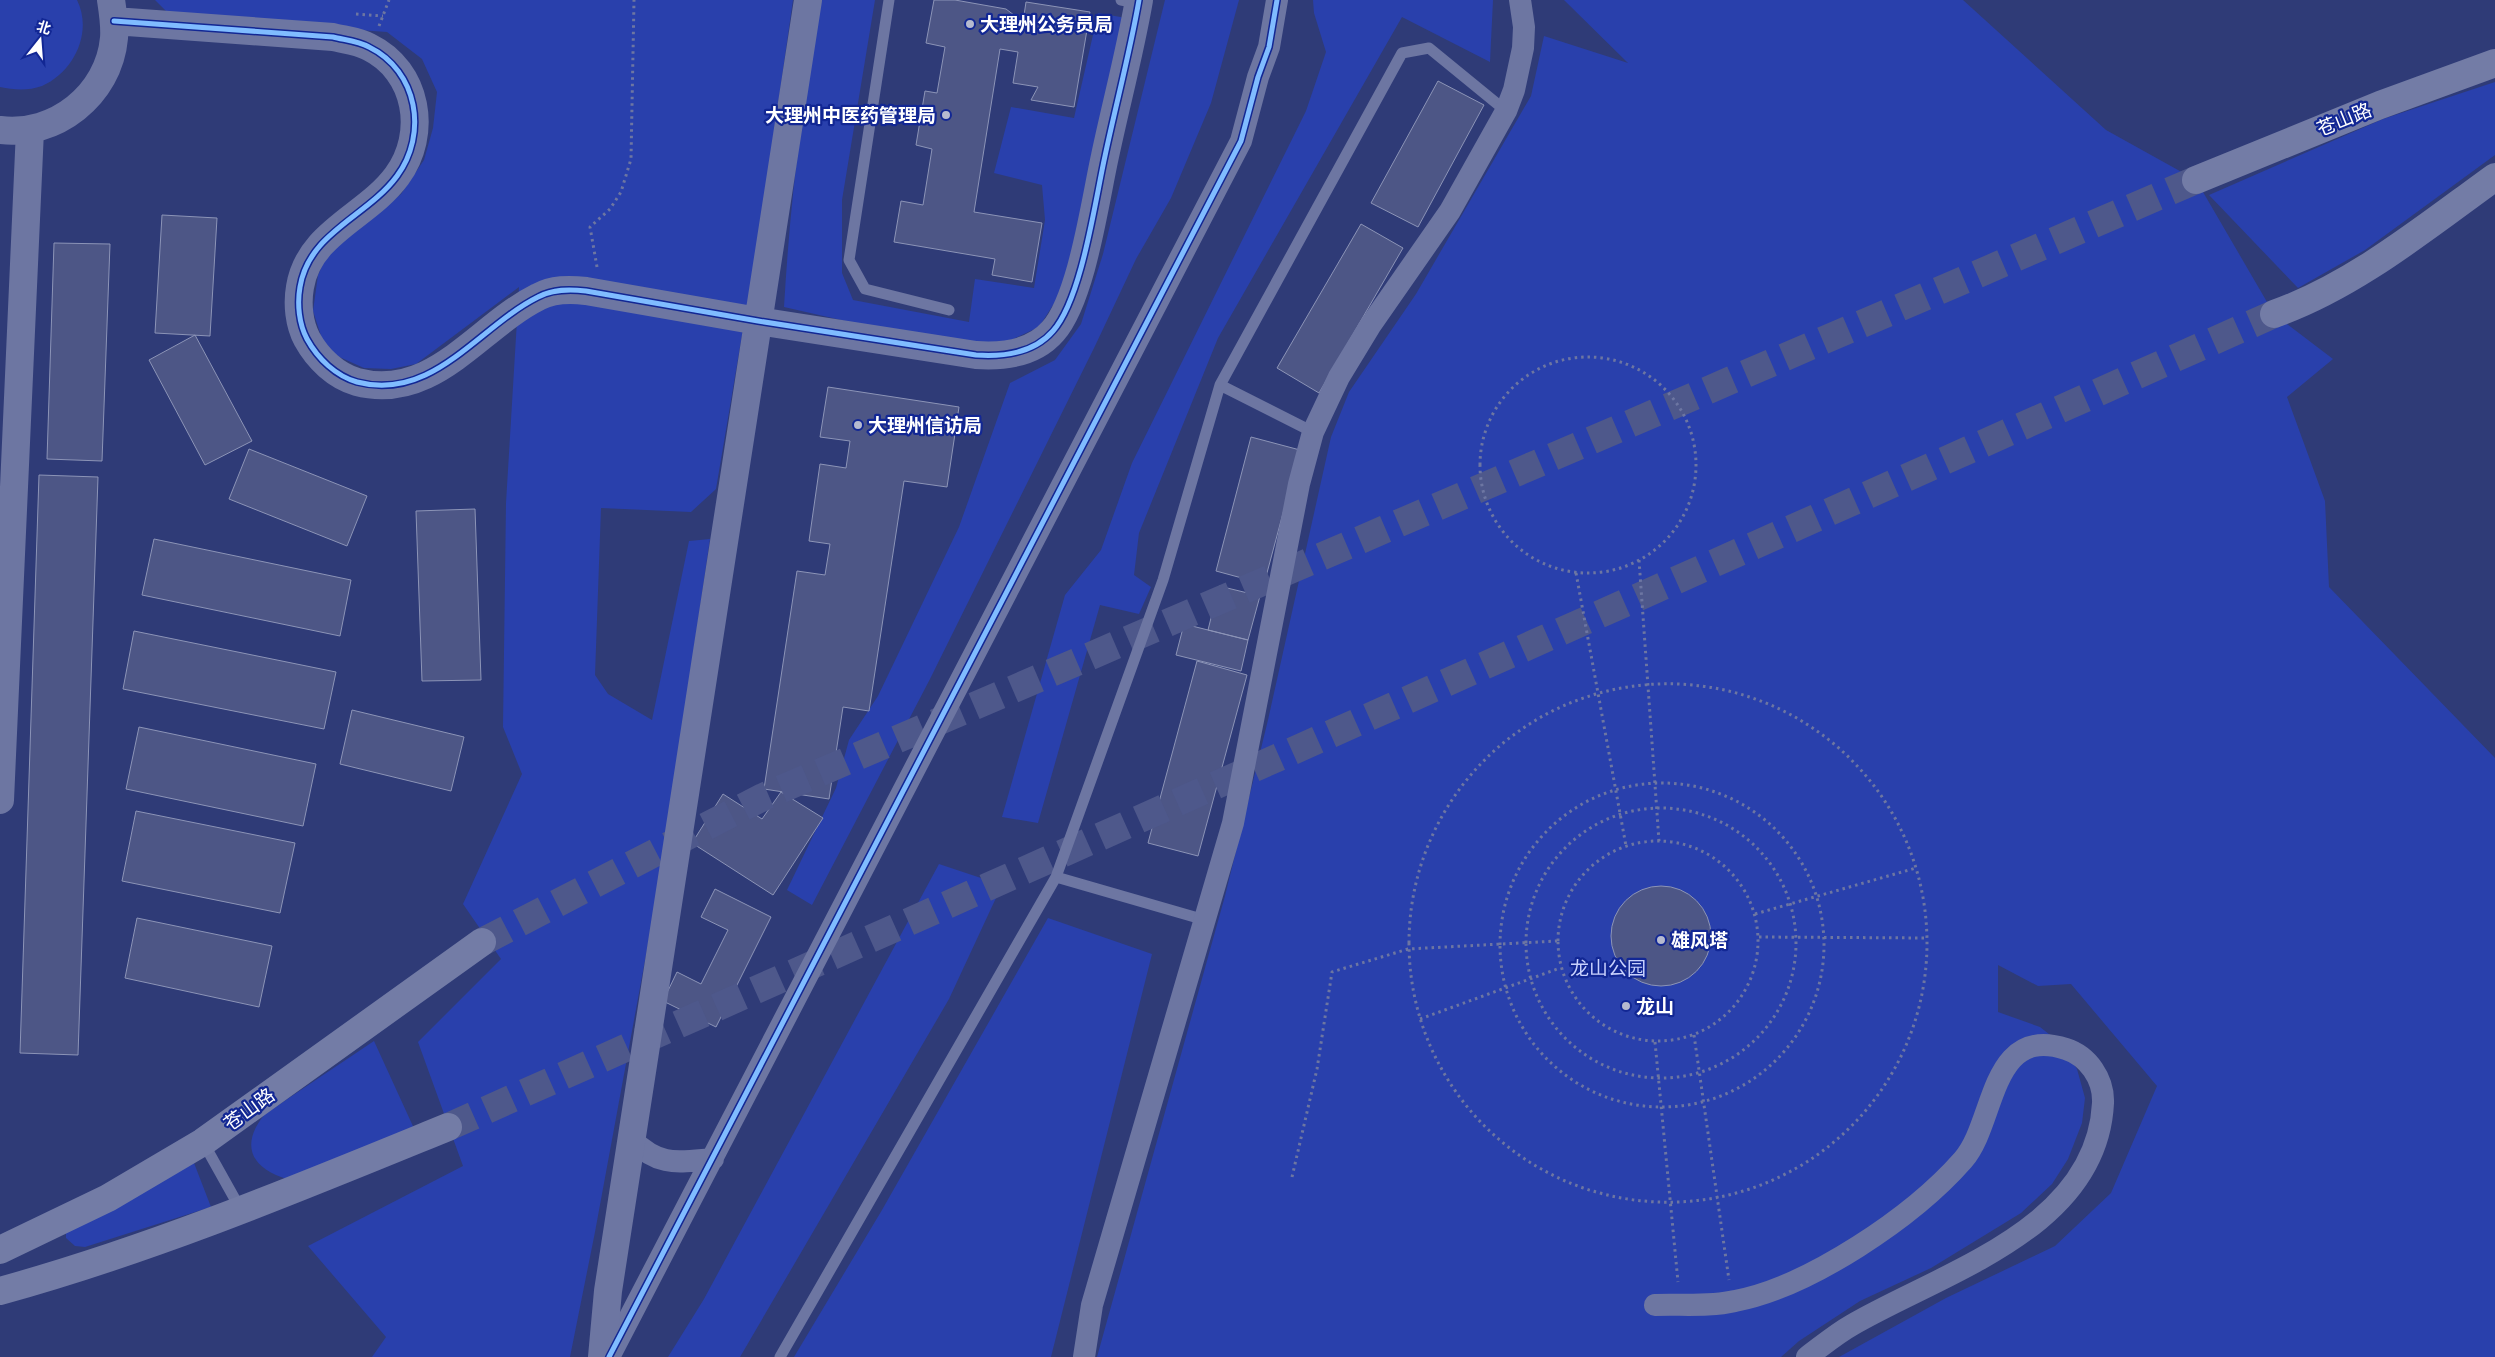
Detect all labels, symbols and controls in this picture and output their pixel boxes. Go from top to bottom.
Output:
place label: 大理州公务员局 [980,14,1113,36]
north arrow [15,15,65,65]
text: 北 [34,18,53,38]
marker: 大理州公务员局 [964,18,976,30]
street label: 苍山路 [2314,99,2375,141]
place label: 大理州中医药管理局 [765,105,936,127]
marker: 大理州中医药管理局 [940,109,952,121]
place label: 大理州信访局 [868,415,982,437]
marker: 大理州信访局 [852,419,864,431]
place label: 雄风塔 [1671,930,1728,952]
marker: 雄风塔 [1655,934,1667,946]
park label: 龙山公园 [1570,958,1646,980]
place label: 龙山 [1636,996,1674,1018]
marker: 龙山 [1620,1000,1632,1012]
street label: 苍山路 [220,1084,279,1135]

